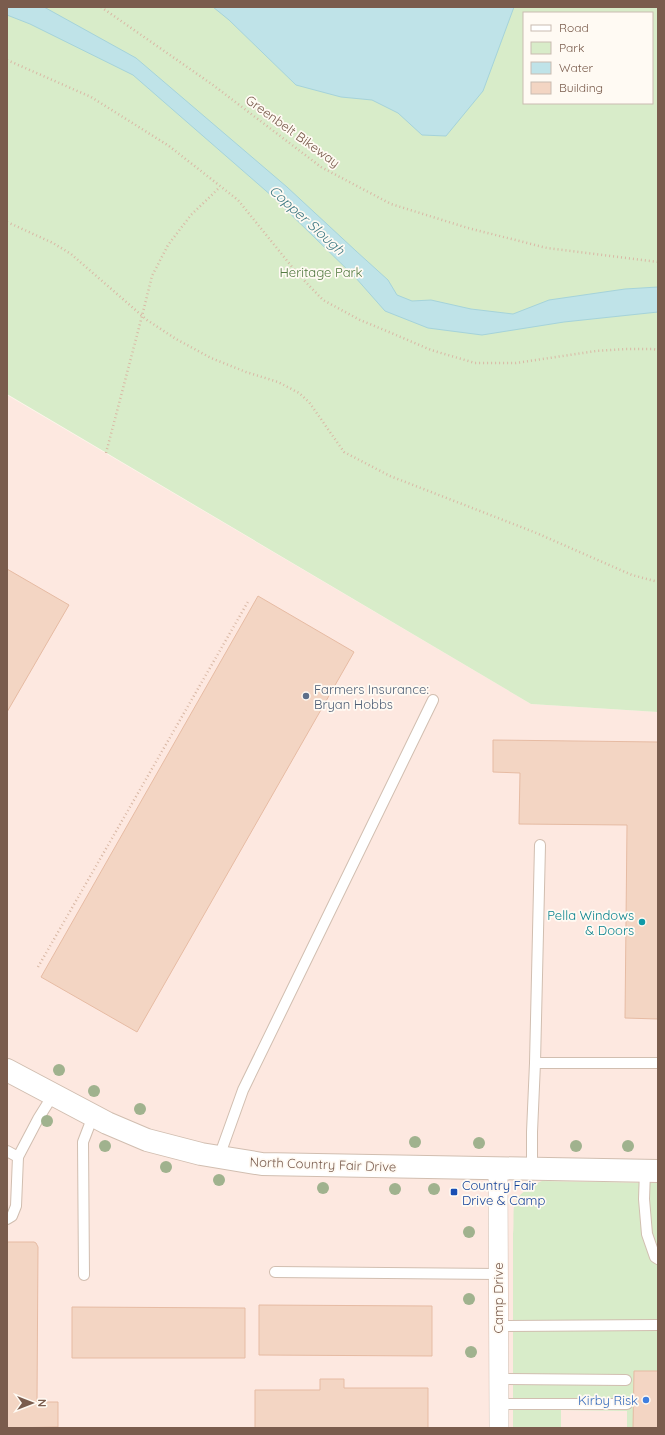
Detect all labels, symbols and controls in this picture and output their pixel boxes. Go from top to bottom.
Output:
legend [523,12,653,104]
text: Road [559,20,589,35]
text: Park [559,40,584,55]
text: Water [559,60,594,75]
text: Building [559,80,603,95]
street label: Greenbelt Bikeway [243,91,343,171]
water label: Copper Slough [265,181,349,259]
park label: Heritage Park [279,264,363,280]
place label: Farmers Insurance: Bryan Hobbs [314,681,429,712]
marker: Farmers Insurance: Bryan Hobbs [301,691,311,701]
place label: Pella Windows & Doors [547,907,634,938]
marker: Pella Windows & Doors [637,917,647,927]
street label: North Country Fair Drive [249,1153,397,1175]
place label: Country Fair Drive & Camp [462,1177,545,1208]
marker: Country Fair Drive & Camp [449,1187,459,1197]
street label: Camp Drive [490,1263,506,1333]
north arrow [12,1383,52,1423]
place label: Kirby Risk [578,1392,638,1408]
marker: Kirby Risk [641,1395,651,1405]
text: N [35,1399,49,1407]

